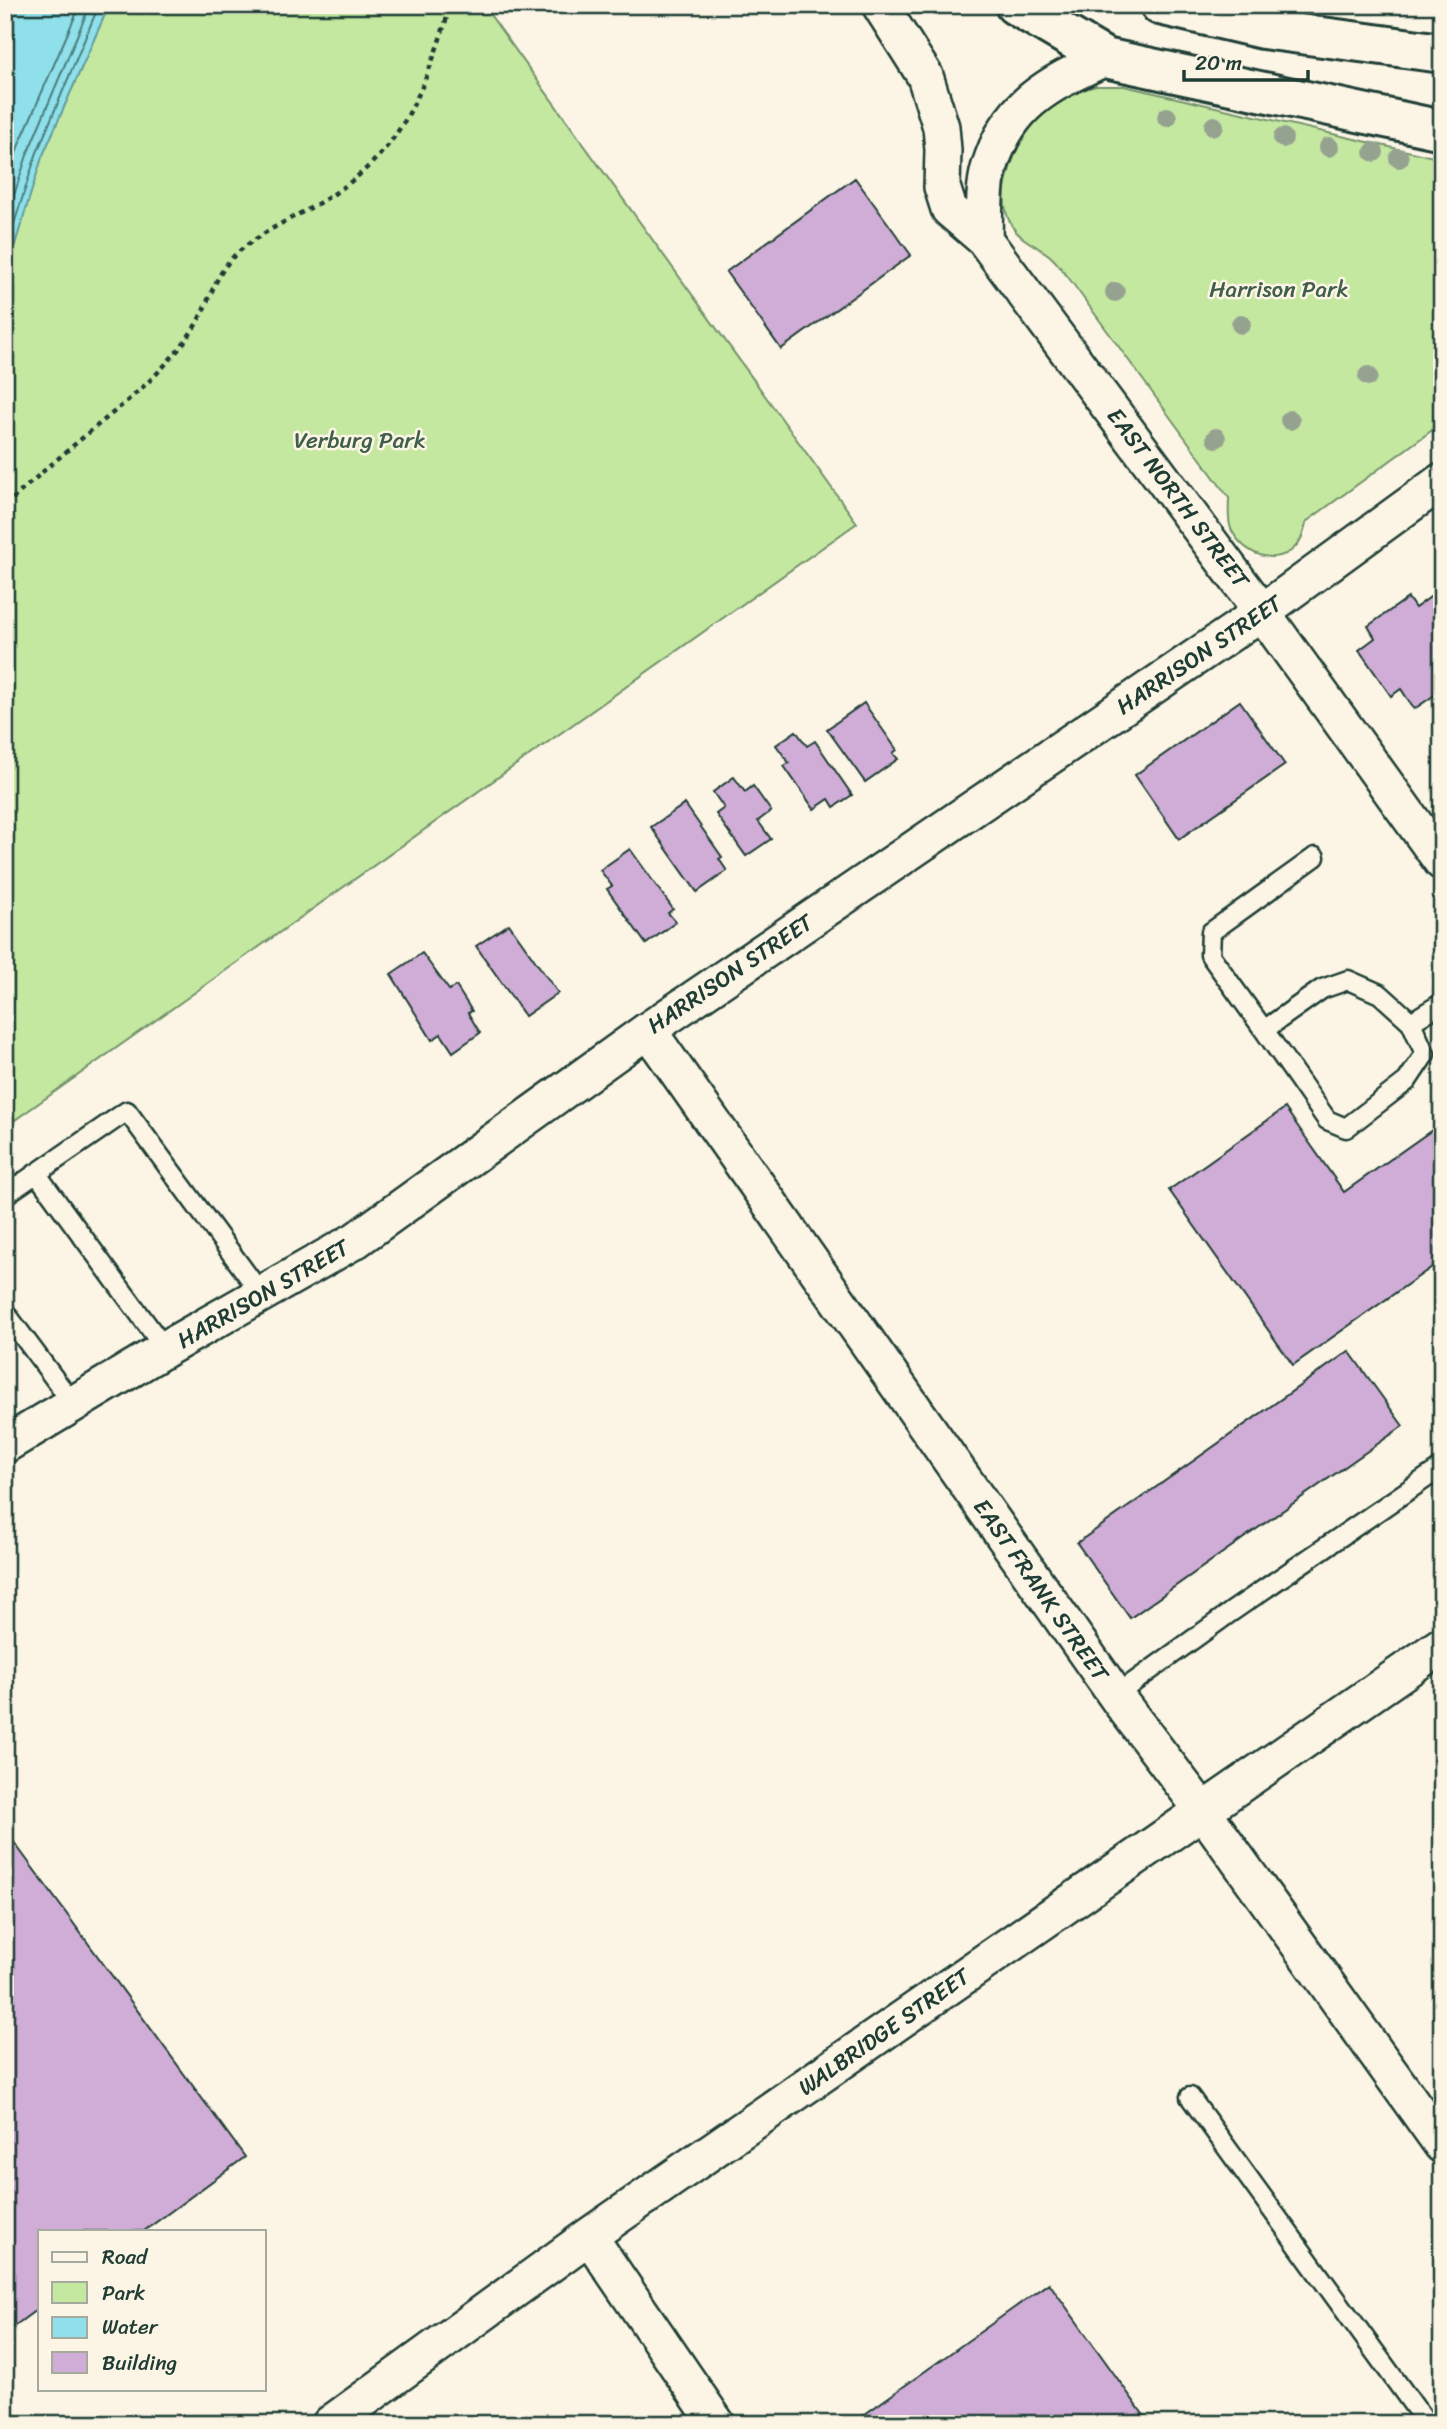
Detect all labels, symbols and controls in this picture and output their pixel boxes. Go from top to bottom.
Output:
scale bar [1184,38,1309,82]
text: 20 m [1195,44,1242,82]
park label: Harrison Park [1209,269,1349,310]
street label: EAST NORTH STREET [1096,398,1261,599]
park label: Verburg Park [294,420,426,461]
street label: HARRISON STREET [1107,583,1292,726]
street label: HARRISON STREET [638,902,823,1045]
street label: HARRISON STREET [169,1227,358,1360]
street label: EAST FRANK STREET [962,1490,1121,1691]
street label: WALBRIDGE STREET [789,1956,980,2107]
legend [38,2230,266,2390]
text: Road [102,2238,149,2276]
text: Park [102,2274,145,2312]
text: Water [102,2308,159,2346]
text: Building [102,2344,178,2382]

